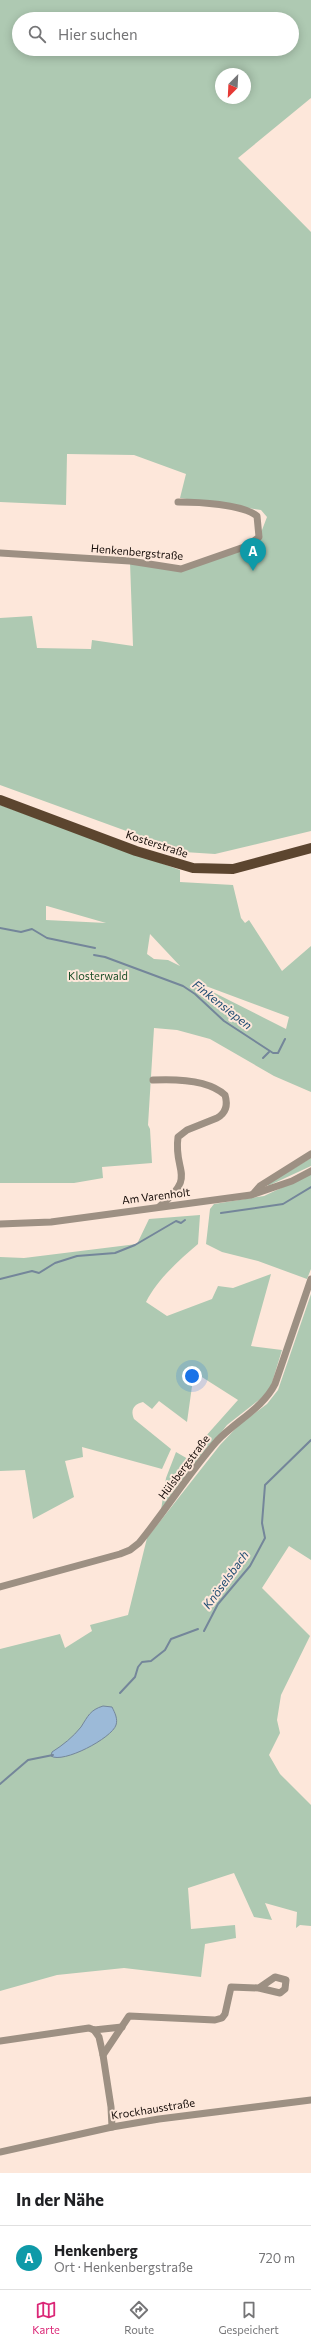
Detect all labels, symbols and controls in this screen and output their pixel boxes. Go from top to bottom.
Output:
search box [12,12,299,56]
icon: search [26,23,48,45]
text: Hier suchen [58,25,138,43]
north arrow [215,68,251,104]
pin: A [240,538,266,571]
street label: Henkenbergstraße [90,541,184,562]
street label: Kosterstraße [124,827,190,860]
park label: Klosterwald [68,969,128,982]
water label: Finkensiepen [190,977,255,1032]
street label: Am Varenholt [121,1185,191,1206]
your location [182,1366,202,1386]
street label: Hülsbergstraße [155,1432,212,1501]
water label: Knöselsbach [199,1548,251,1611]
street label: Krockhausstraße [110,2095,196,2122]
text: In der Nähe [16,2189,104,2210]
text: Henkenberg [54,2241,138,2259]
text: A [24,2250,34,2266]
text: 720 m [259,2250,295,2266]
text: Ort · Henkenbergstraße [54,2259,193,2275]
tab: Karte [32,2299,60,2336]
tab: Route [124,2299,154,2336]
tab: Gespeichert [218,2299,279,2336]

